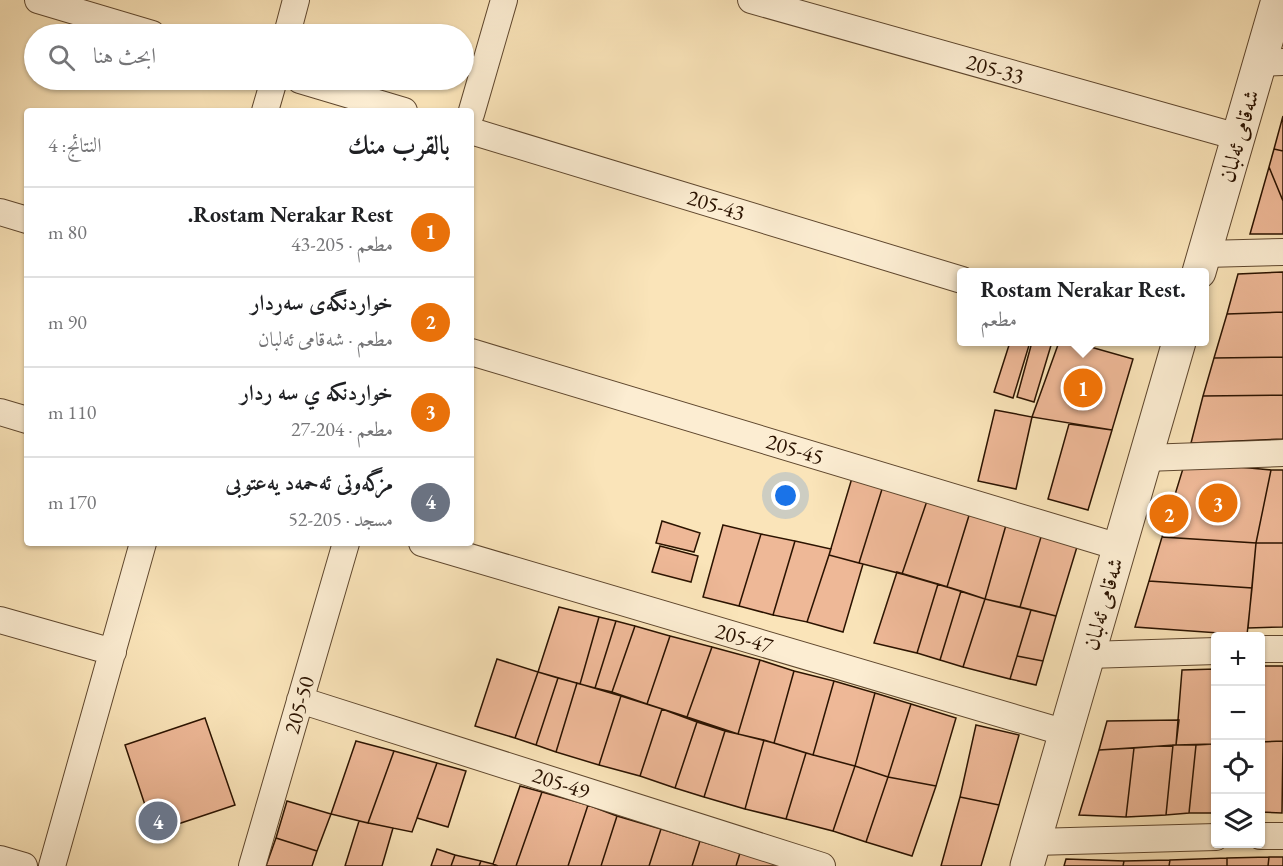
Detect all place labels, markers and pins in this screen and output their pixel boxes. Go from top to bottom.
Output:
pin: 1 [1064,366,1102,410]
pin: 3 [1198,480,1238,526]
pin: 2 [1150,492,1188,536]
pin: 4 [138,798,178,844]

